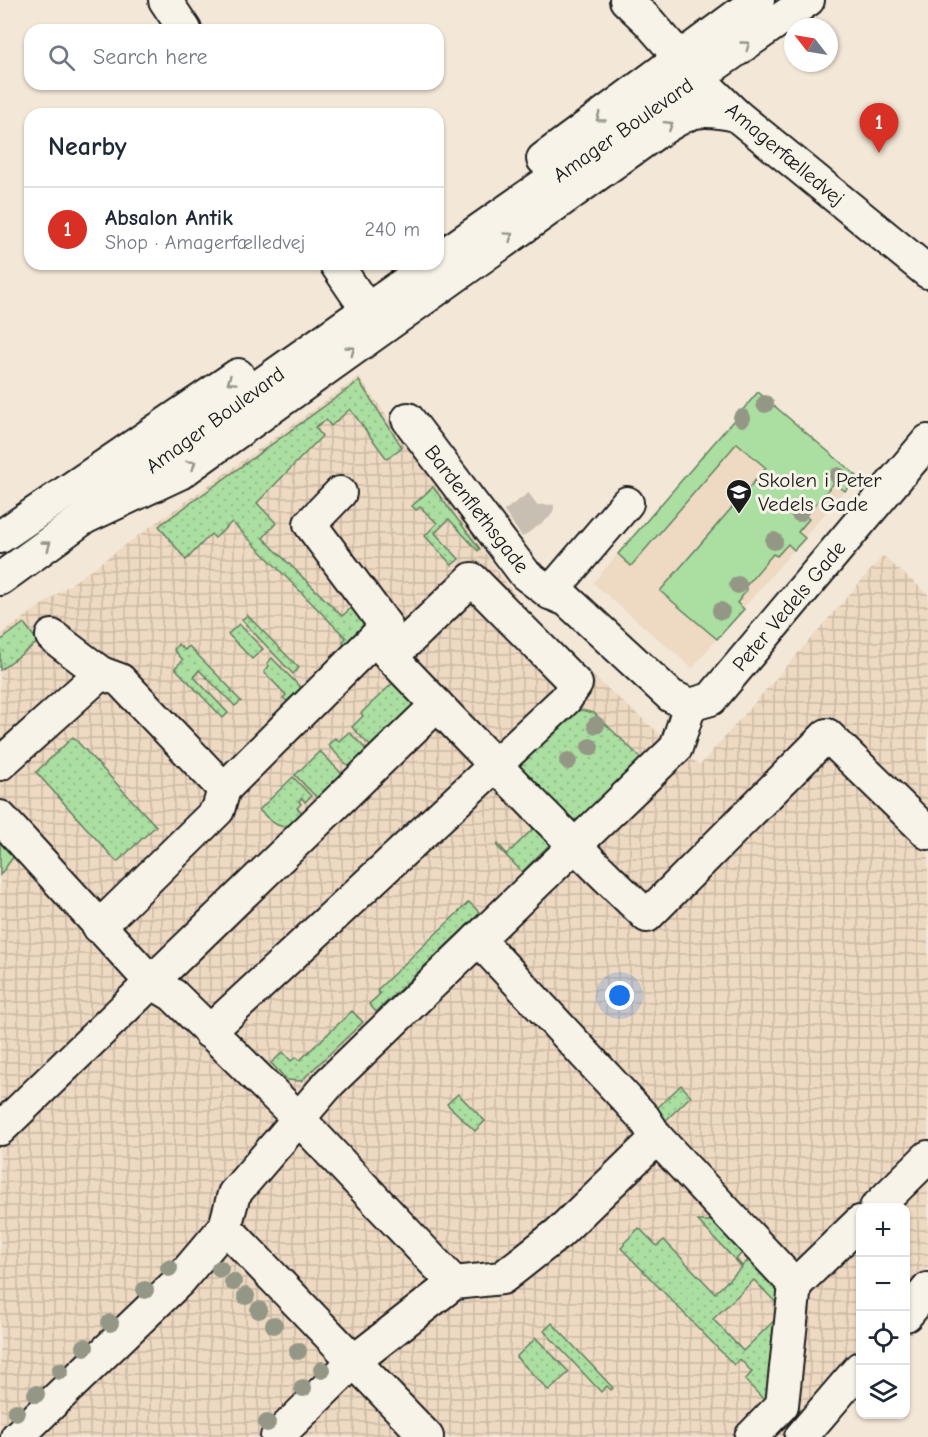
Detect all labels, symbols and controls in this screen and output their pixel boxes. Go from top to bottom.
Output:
north arrow [784,18,838,72]
search box [24,24,444,90]
icon: search [45,41,78,74]
one-way arrow [739,41,750,52]
text: Search here [93,44,208,70]
street label: Amager Boulevard [548,73,698,187]
street label: Amagerfælledvej [721,97,849,211]
pin: 1 [860,104,898,153]
one-way arrow [595,111,606,122]
one-way arrow [663,120,673,132]
text: Nearby [48,132,127,162]
text: Absalon Antik [105,205,233,231]
text: 1 [64,218,71,241]
text: 240 m [365,218,420,241]
text: Shop · Amagerfælledvej [105,231,305,254]
one-way arrow [503,232,514,243]
one-way arrow [344,346,355,357]
street label: Amager Boulevard [141,362,289,478]
one-way arrow [226,374,237,385]
street label: Bardenflethsgade [420,440,534,578]
one-way arrow [186,460,197,471]
place label: Skolen i Peter Vedels Gade [758,468,882,516]
school or university icon: Skolen i Peter Vedels Gade [724,477,754,515]
street label: Peter Vedels Gade [728,536,850,676]
one-way arrow [41,541,52,552]
your location [605,981,634,1010]
map controls [856,1203,910,1419]
button: + [856,1203,910,1257]
button: − [856,1257,910,1311]
button: locate [856,1311,910,1365]
button: layers [856,1365,910,1419]

